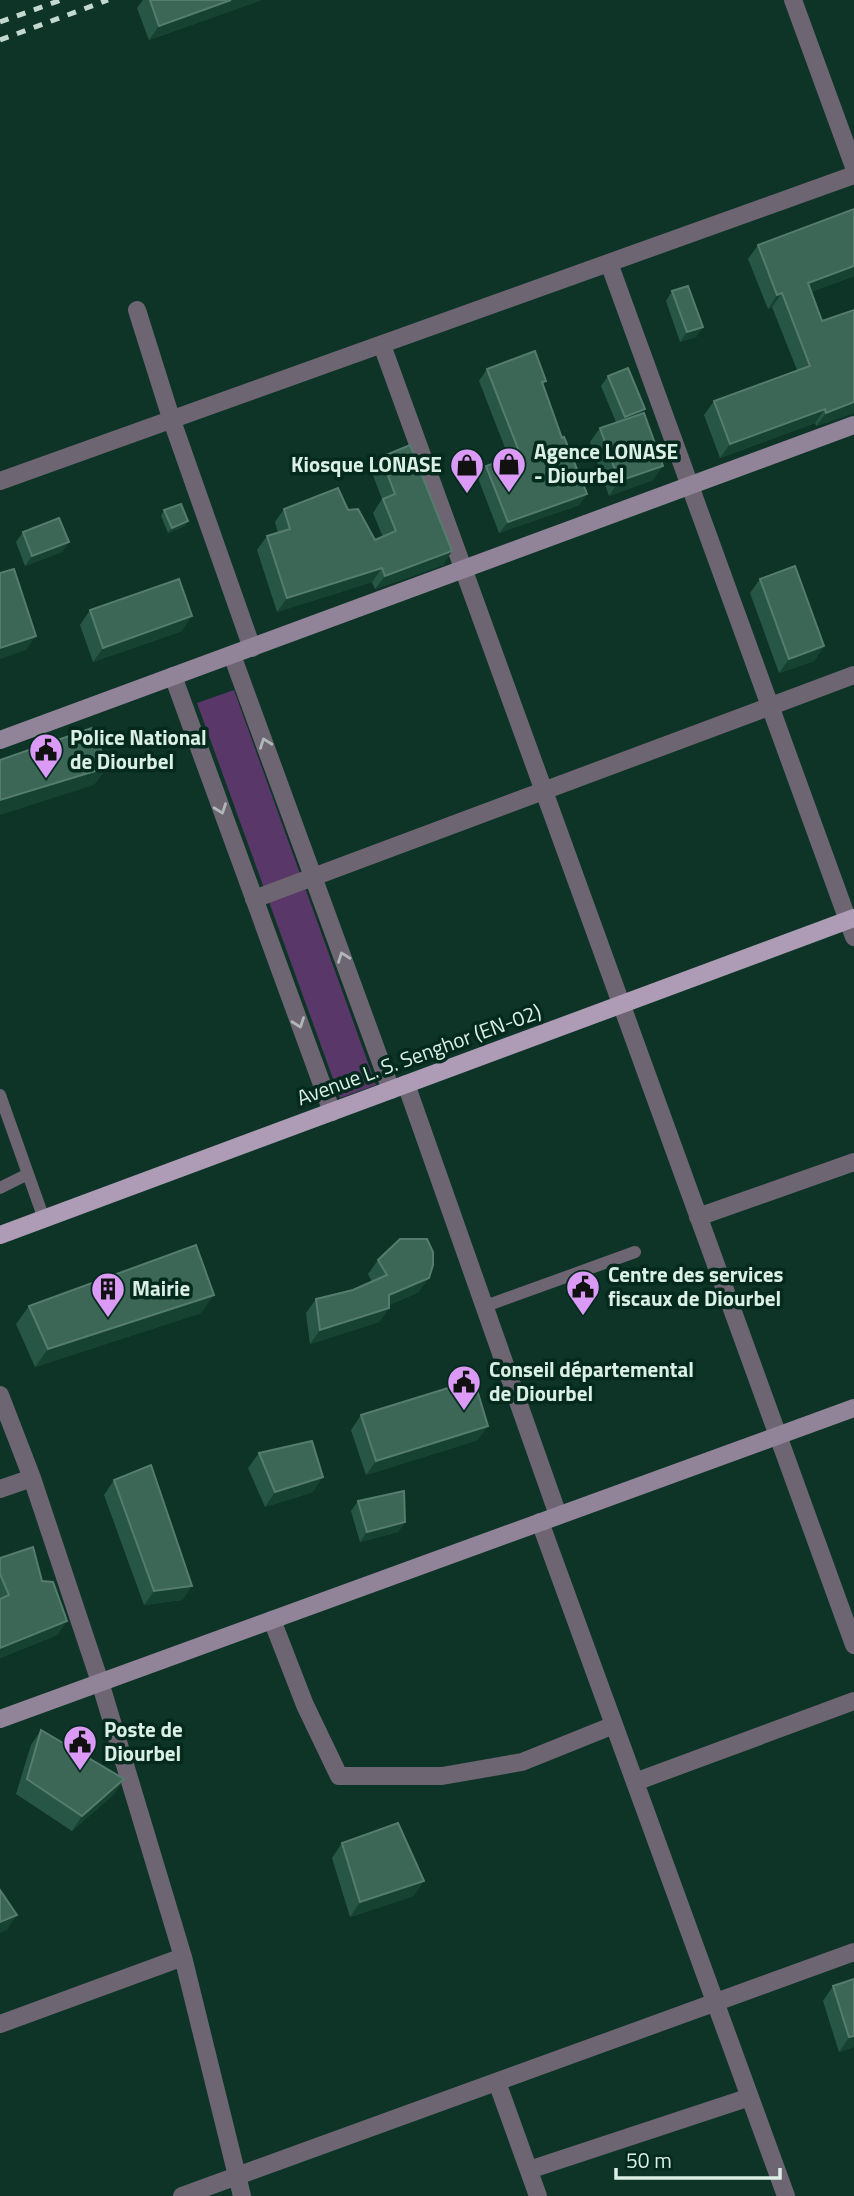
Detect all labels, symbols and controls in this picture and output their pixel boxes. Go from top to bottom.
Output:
place label: Agence LONASE - Diourbel [534,435,678,491]
shop icon: Agence LONASE - Diourbel [490,445,528,494]
shop icon: Kiosque LONASE [448,446,486,495]
place label: Kiosque LONASE [291,448,442,480]
place label: Police National de Diourbel [70,721,207,777]
public building icon: Police National de Diourbel [27,731,65,780]
one-way arrow [259,738,273,750]
one-way arrow [213,803,227,815]
one-way arrow [337,951,351,963]
street label: Avenue L. S. Senghor (EN-02) [292,995,545,1113]
one-way arrow [291,1017,305,1029]
place label: Centre des services fiscaux de Diourbel [608,1258,783,1314]
public building icon: Centre des services fiscaux de Diourbel [564,1268,602,1317]
building icon: Mairie [89,1270,127,1319]
place label: Mairie [132,1272,190,1304]
place label: Conseil départemental de Diourbel [489,1353,694,1409]
public building icon: Conseil départemental de Diourbel [445,1363,483,1412]
place label: Poste de Diourbel [104,1713,183,1769]
public building icon: Poste de Diourbel [61,1723,99,1772]
scale bar [616,2136,780,2180]
text: 50 m [626,2144,672,2176]

